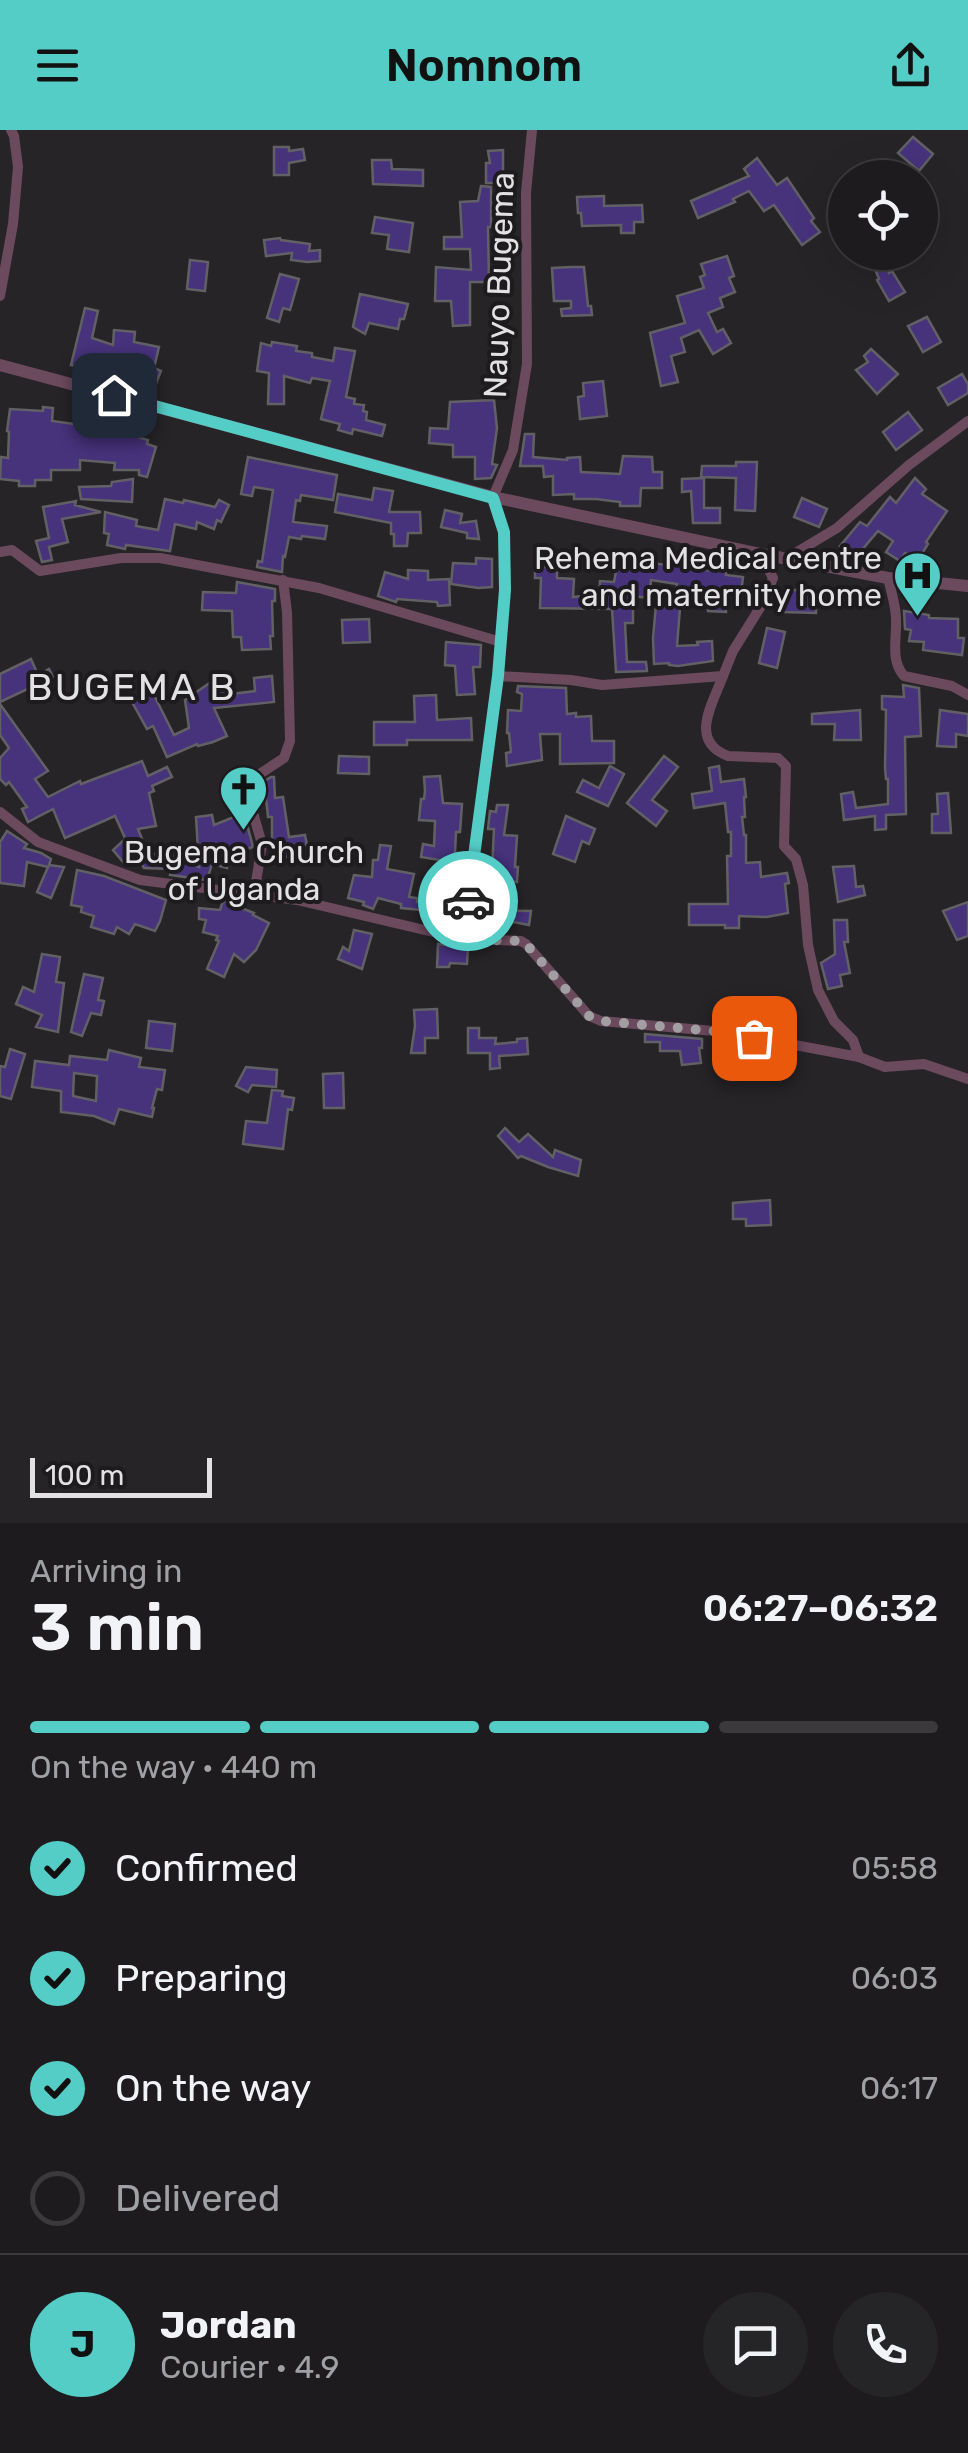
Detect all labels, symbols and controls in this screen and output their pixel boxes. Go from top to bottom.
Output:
icon: menu [30,38,85,93]
icon: share [883,38,938,93]
text: Nomnom [386,39,582,92]
map controls [828,160,938,270]
button: locate [828,160,938,270]
street label: Nauyo Bugema [476,171,522,399]
pin [72,353,157,438]
icon: home [87,368,142,423]
place label: Rehema Medical centre and maternity home [534,539,882,614]
hospital icon: Rehema Medical centre and maternity home [891,550,943,618]
district label: BUGEMA B [27,664,237,710]
church icon: Bugema Church of Uganda [218,764,270,832]
place label: Bugema Church of Uganda [124,833,364,908]
courier [418,851,518,951]
icon: car [441,874,496,929]
pin [712,996,797,1081]
icon: bag [727,1011,782,1066]
scale bar [30,1453,212,1498]
text: 100 m [45,1459,124,1492]
text: Arriving in [30,1552,182,1590]
text: 06:27–06:32 [703,1585,938,1631]
text: 3 min [30,1589,204,1666]
text: On the way · 440 m [30,1748,317,1786]
icon: check [30,1841,85,1896]
text: Confirmed [115,1845,298,1891]
text: 05:58 [851,1849,938,1887]
icon: check [30,1951,85,2006]
text: Preparing [115,1955,288,2001]
text: 06:03 [851,1959,938,1997]
icon: check [30,2061,85,2116]
text: On the way [115,2065,311,2111]
text: 06:17 [860,2069,938,2107]
text: Delivered [115,2175,280,2221]
button: chat [703,2292,808,2397]
button: phone [833,2292,938,2397]
text: Jordan [160,2302,297,2348]
text: J [70,2321,95,2367]
text: Courier · 4.9 [160,2348,339,2386]

